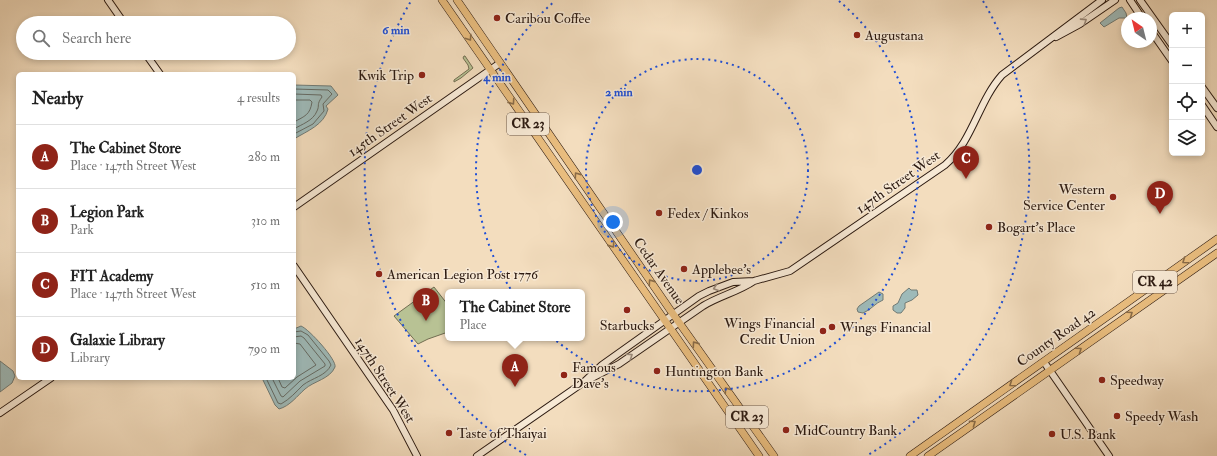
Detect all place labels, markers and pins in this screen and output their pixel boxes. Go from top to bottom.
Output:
place label: Caribou Coffee [505,10,590,27]
marker: Caribou Coffee [492,13,502,23]
place label: Augustana [864,27,924,44]
marker: Augustana [852,30,862,40]
place label: Kwik Trip [358,67,414,85]
marker: Kwik Trip [417,70,427,80]
pin: C [953,146,979,179]
centre of rings [690,163,704,177]
place label: Western Service Center [1023,181,1106,214]
pin: D [1147,181,1173,214]
marker: Western Service Center [1108,192,1118,202]
place label: Fedex / Kinkos [667,205,749,222]
marker: Fedex / Kinkos [654,208,664,218]
place label: Bogart's Place [997,219,1076,236]
marker: Bogart's Place [984,222,994,232]
place label: Applebee's [691,261,751,279]
marker: Applebee's [679,264,689,274]
place label: American Legion Post 1776 [386,266,539,283]
marker: American Legion Post 1776 [374,269,384,279]
pin: B [413,288,439,321]
marker: Starbucks [622,305,632,315]
place label: Wings Financial Credit Union [723,315,815,348]
place label: Starbucks [600,317,654,334]
place label: Wings Financial [839,319,932,336]
marker: Wings Financial [827,322,837,332]
marker: Wings Financial Credit Union [818,326,828,336]
pin: A [502,354,528,387]
place label: Famous Dave's [572,359,616,392]
place label: Huntington Bank [665,363,764,380]
marker: Huntington Bank [652,366,662,376]
marker: Famous Dave's [559,370,569,380]
place label: Speedway [1110,372,1165,390]
marker: Speedway [1097,375,1107,385]
place label: Speedy Wash [1125,408,1199,426]
marker: Speedy Wash [1112,411,1122,421]
place label: MidCountry Bank [794,422,897,440]
place label: Taste of Thaiyai [457,425,547,443]
marker: MidCountry Bank [781,425,791,435]
place label: U.S. Bank [1060,426,1116,443]
marker: Taste of Thaiyai [444,428,454,438]
marker: U.S. Bank [1047,429,1057,439]

